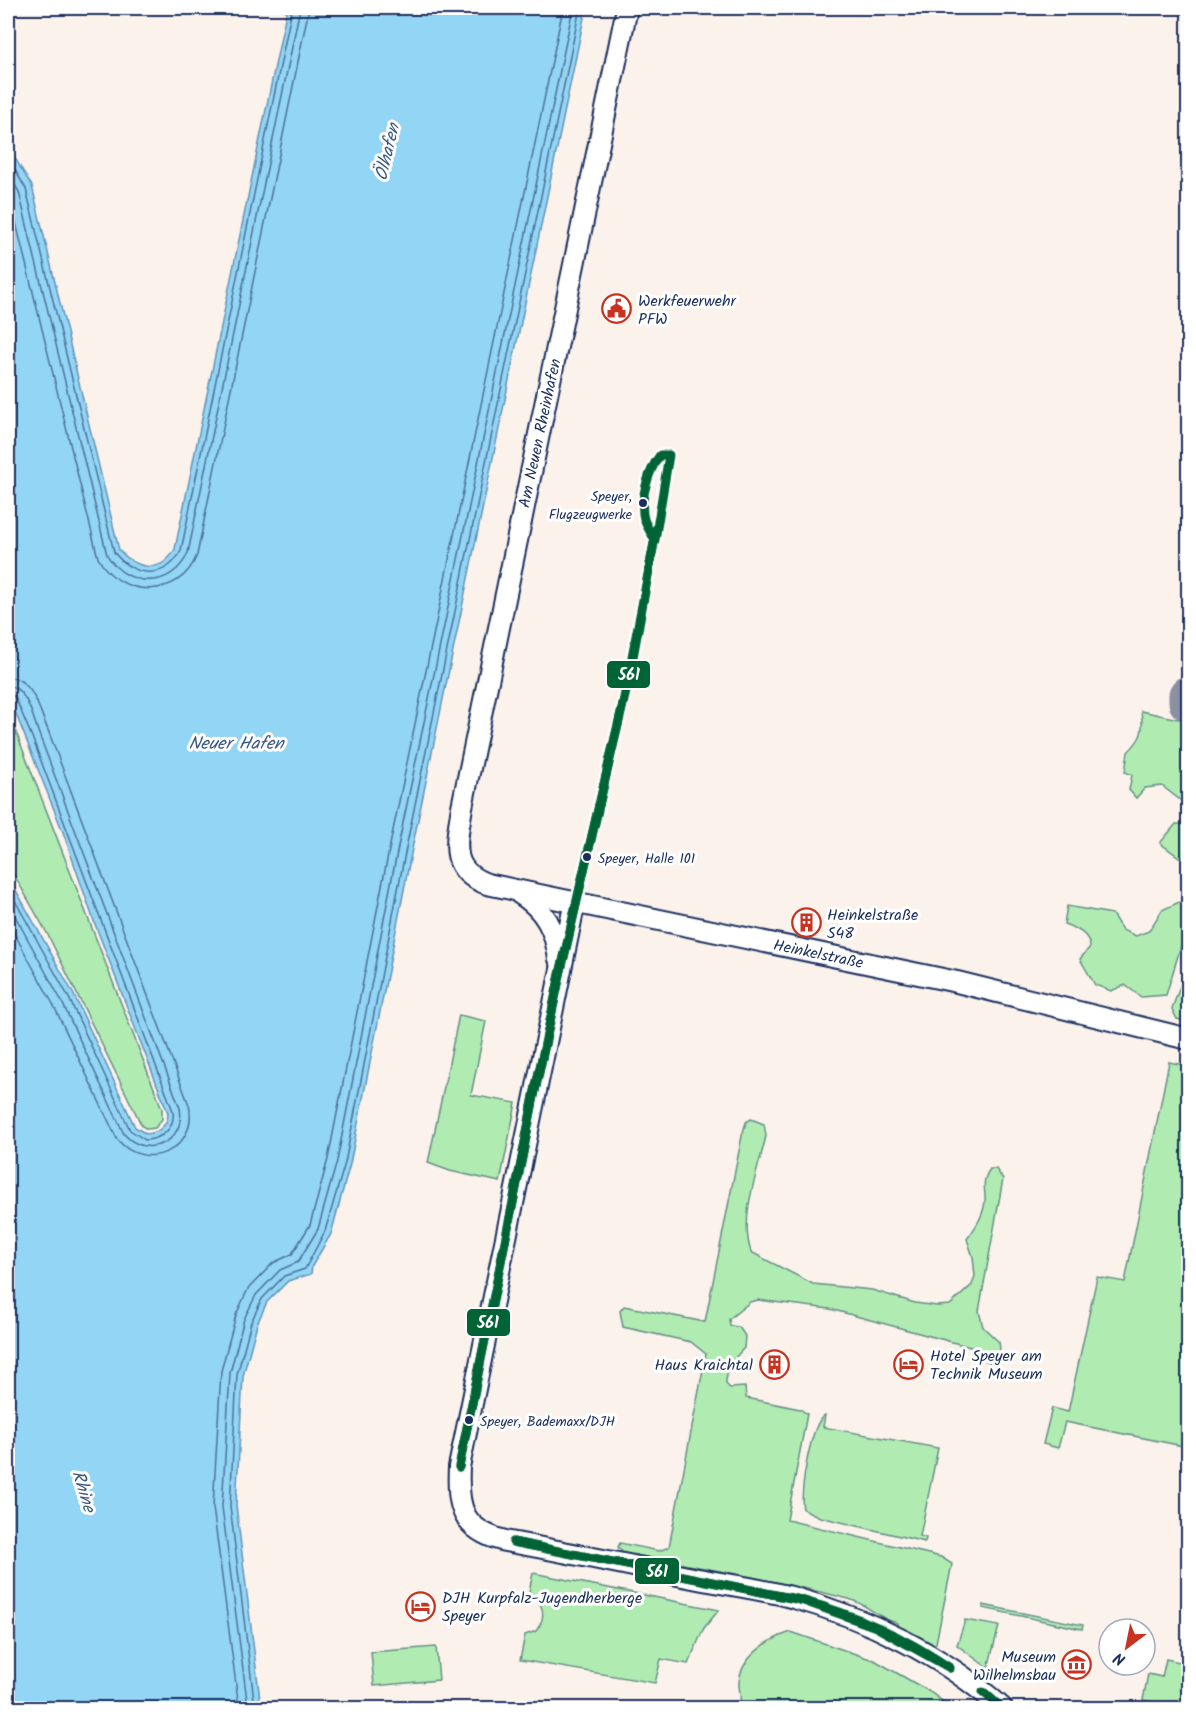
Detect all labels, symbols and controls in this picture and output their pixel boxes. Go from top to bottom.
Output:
water label: Ölhafen [368,119,409,184]
place label: Werkfeuerwehr PFW [638,289,737,332]
public building icon: Werkfeuerwehr PFW [601,293,633,325]
street label: Am Neuen Rheinhafen [512,356,569,510]
place label: Speyer, Flugzeugwerke [549,486,633,526]
marker: Speyer, Flugzeugwerke [637,497,649,509]
line badge: 561 [606,660,651,689]
text: 561 [617,663,640,688]
water label: Neuer Hafen [188,730,285,759]
place label: Speyer, Halle 101 [598,848,695,870]
marker: Speyer, Halle 101 [581,851,593,863]
place label: Heinkelstraße S48 [827,903,918,946]
building icon: Heinkelstraße S48 [790,907,822,939]
street label: Heinkelstraße [771,933,865,976]
line badge: 561 [466,1308,511,1337]
text: 561 [476,1311,499,1336]
place label: Hotel Speyer am Technik Museum [930,1344,1043,1387]
building icon: Haus Kraichtal [758,1348,790,1380]
hotel icon: Hotel Speyer am Technik Museum [893,1348,925,1380]
place label: Haus Kraichtal [654,1353,753,1378]
place label: Speyer, Bademaxx/DJH [480,1411,615,1433]
marker: Speyer, Bademaxx/DJH [463,1414,475,1426]
water label: Rhine [63,1467,103,1518]
line badge: 561 [634,1557,680,1585]
text: 561 [645,1560,668,1585]
place label: DJH Kurpfalz-Jugendherberge Speyer [442,1586,642,1629]
hotel icon: DJH Kurpfalz-Jugendherberge Speyer [405,1590,437,1622]
north arrow [1097,1617,1157,1677]
place label: Museum Wilhelmsbau [973,1645,1056,1688]
text: N [1109,1645,1131,1672]
museum icon: Museum Wilhelmsbau [1061,1649,1093,1681]

